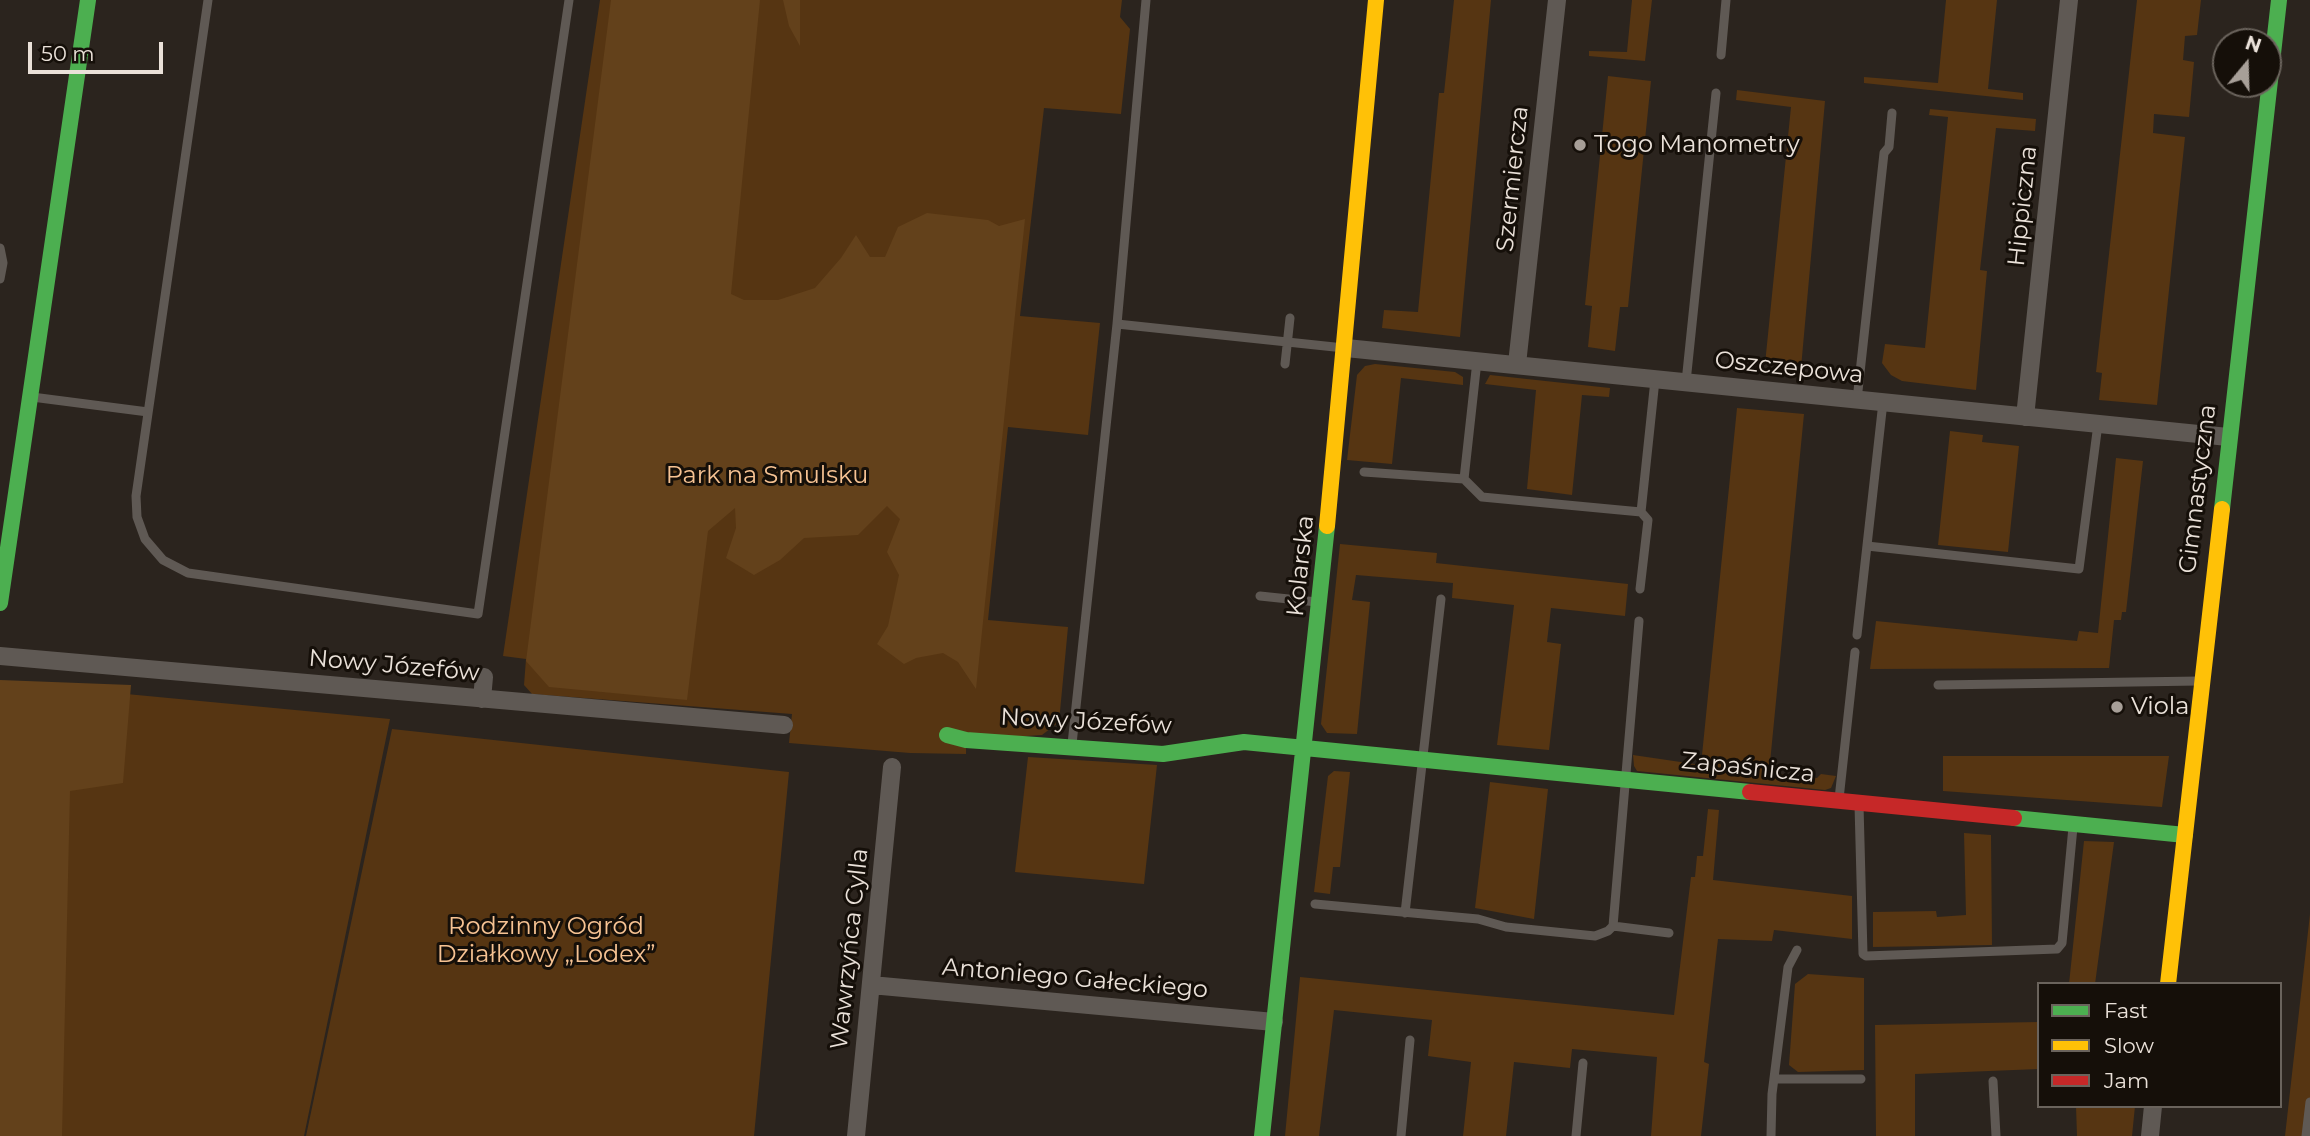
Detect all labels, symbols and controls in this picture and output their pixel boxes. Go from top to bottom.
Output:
scale bar [32,28,166,72]
north arrow [2212,28,2282,98]
text: N [2242,31,2264,58]
text: 50 m [41,41,95,66]
street label: Szermiercza [1491,105,1535,253]
place label: Togo Manometry [1594,131,1800,159]
marker: Togo Manometry [1572,137,1588,153]
street label: Hippiczna [2002,144,2044,268]
street label: Oszczepowa [1713,346,1865,390]
street label: Gimnastyczna [2173,403,2223,575]
park label: Park na Smulsku [666,462,868,490]
street label: Kolarska [1281,514,1321,618]
street label: Nowy Józefów [307,644,481,688]
place label: Viola [2131,693,2189,721]
marker: Viola [2109,699,2125,715]
street label: Nowy Józefów [1000,703,1172,741]
street label: Zapaśnicza [1680,747,1816,789]
street label: Wawrzyńca Cylla [825,847,875,1051]
park label: Rodzinny Ogród Działkowy „Lodex” [437,913,655,969]
street label: Antoniego Gałeckiego [941,953,1209,1005]
legend [2037,982,2282,1108]
text: Fast [2104,998,2148,1023]
text: Slow [2104,1033,2154,1058]
text: Jam [2104,1068,2149,1093]

